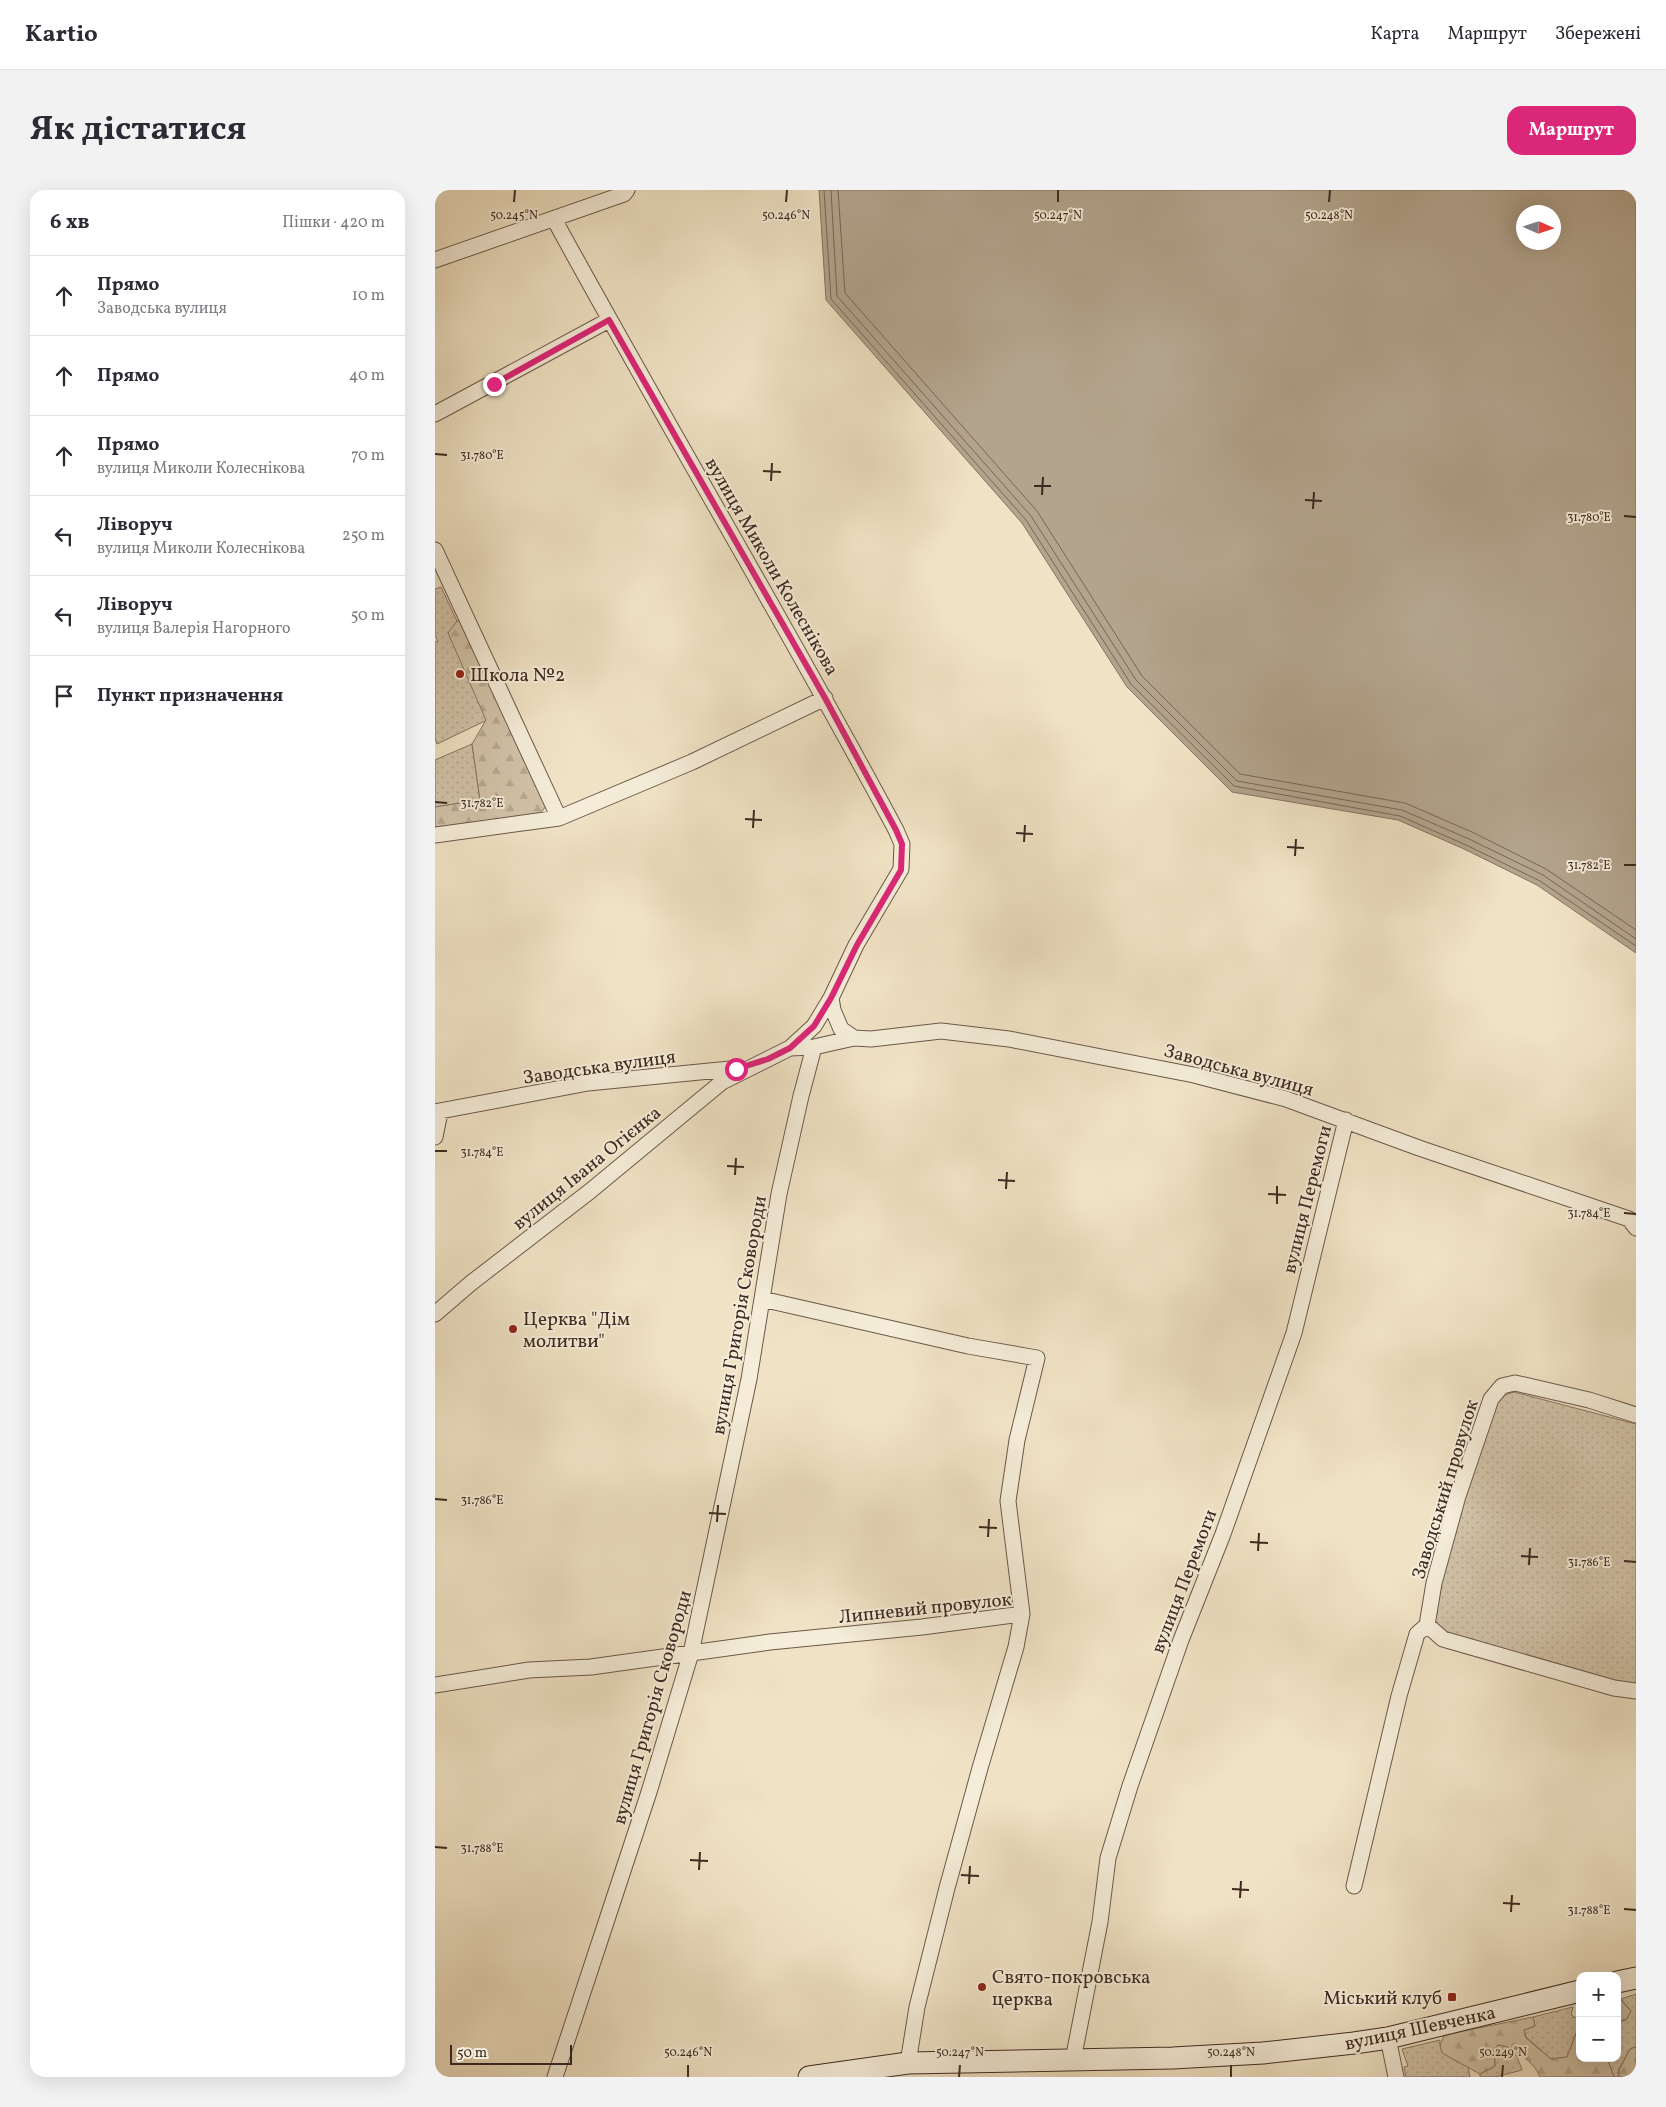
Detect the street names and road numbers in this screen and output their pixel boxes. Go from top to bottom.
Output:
street label: вулиця Миколи Колеснікова [698,453,844,681]
street label: Заводська вулиця [1161,1038,1316,1103]
street label: Заводська вулиця [521,1044,677,1092]
street label: вулиця Івана Огієнка [507,1100,667,1237]
street label: вулиця Перемоги [1277,1123,1339,1276]
street label: вулиця Григорія Сковороди [706,1194,774,1437]
street label: Заводський провулок [1406,1396,1486,1583]
street label: вулиця Перемоги [1145,1506,1224,1657]
street label: Липневий провулок [837,1587,1013,1631]
street label: вулиця Григорія Сковороди [607,1588,699,1828]
street label: вулиця Шевченка [1343,2000,1498,2058]

